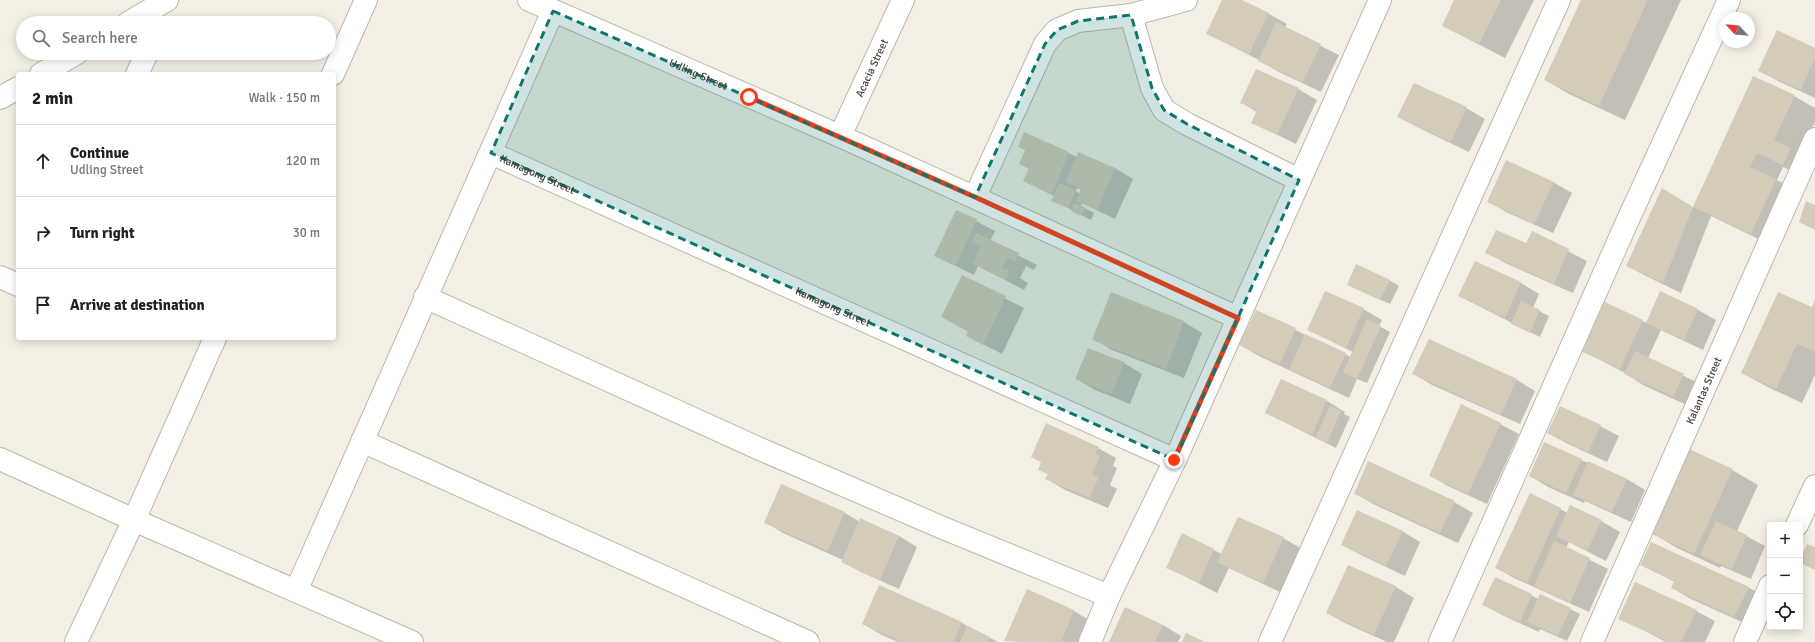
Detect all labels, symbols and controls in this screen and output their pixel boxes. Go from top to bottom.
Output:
north arrow [1719,12,1755,48]
search box [16,16,336,60]
icon: search [30,27,52,49]
text: Search here [62,29,138,47]
street label: Acacia Street [853,37,891,99]
street label: Udling Street [667,56,730,93]
text: 2 min [32,88,73,109]
route start [740,88,758,106]
text: Walk · 150 m [249,90,320,106]
text: Continue [70,144,129,162]
icon: ahead [32,150,54,172]
street label: Kamagong Street [498,152,577,197]
text: 120 m [286,153,320,169]
text: Udling Street [70,162,144,178]
icon: right [32,222,54,244]
text: Turn right [70,224,135,242]
text: 30 m [293,225,320,241]
street label: Kamagong Street [793,284,873,330]
icon: arrive [32,294,54,316]
text: Arrive at destination [70,296,205,314]
street label: Kalantas Street [1683,355,1725,427]
route end [1165,451,1183,469]
map controls [1767,522,1803,630]
button: + [1767,522,1803,558]
button: − [1767,558,1803,594]
button: locate [1767,594,1803,630]

